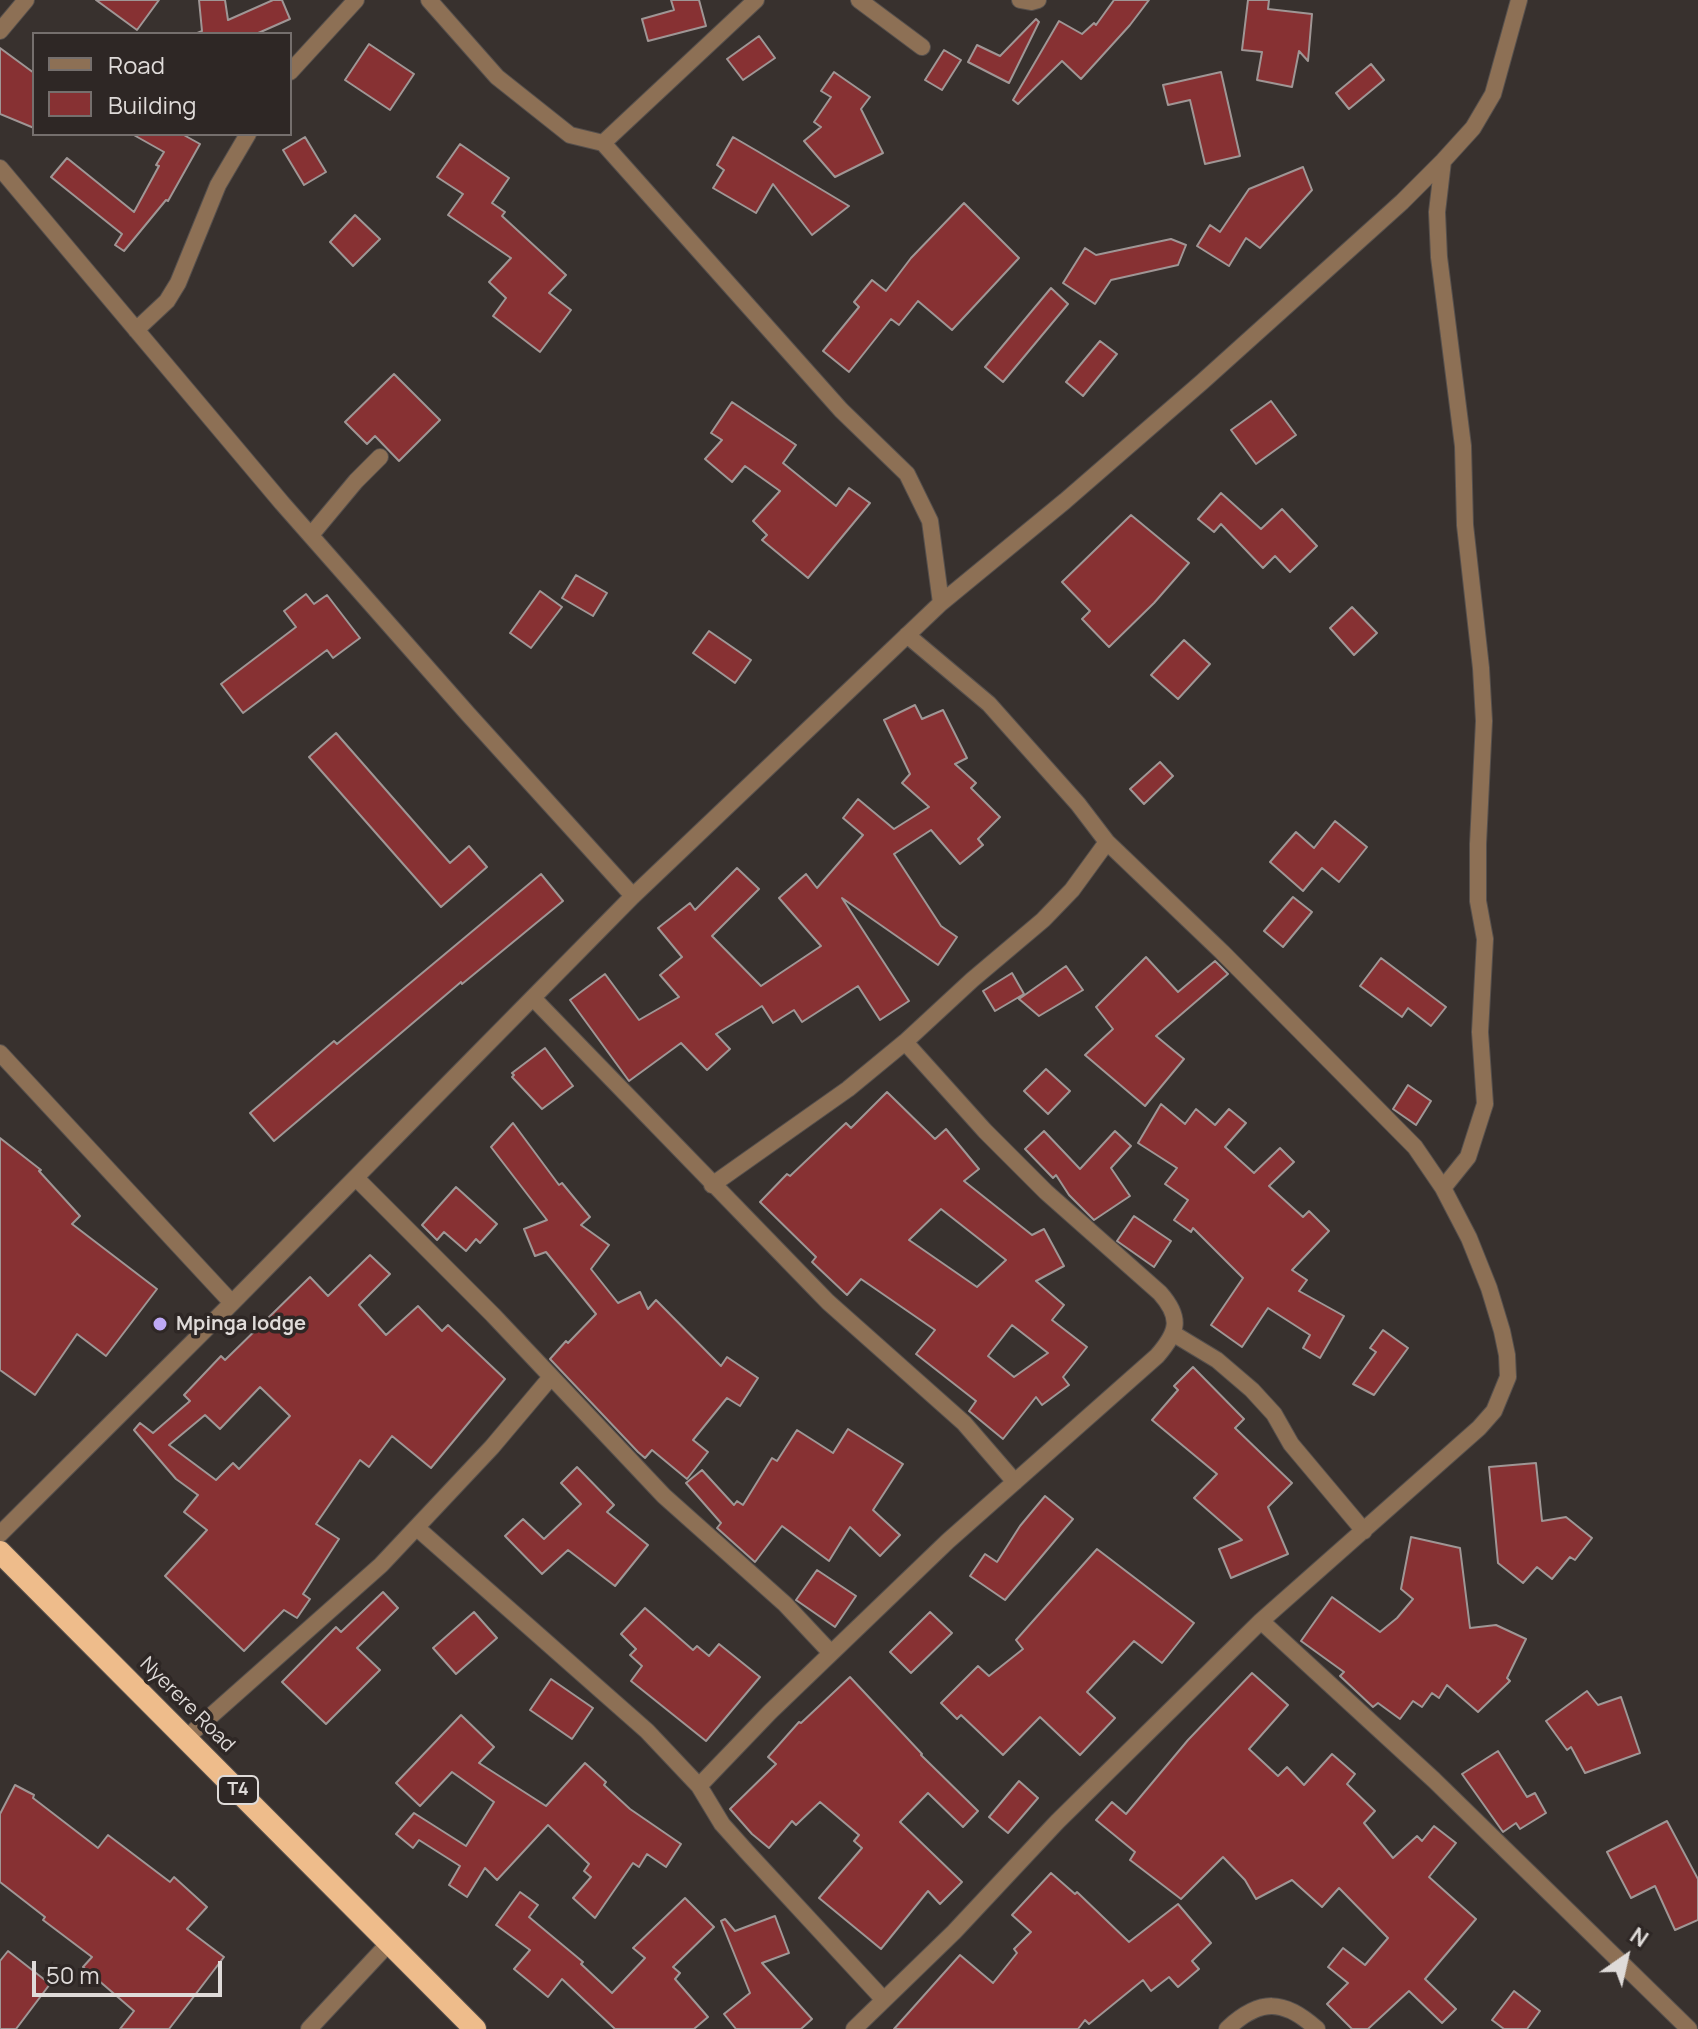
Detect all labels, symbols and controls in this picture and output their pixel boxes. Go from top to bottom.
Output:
legend [32,32,292,136]
text: Road [108,48,165,81]
text: Building [108,88,196,121]
place label: Mpinga lodge [176,1312,306,1336]
marker: Mpinga lodge [151,1315,169,1333]
street label: Nyerere Road [135,1653,239,1757]
road number: T4 [218,1776,258,1804]
north arrow [1586,1917,1666,1997]
text: N [1624,1920,1654,1954]
scale bar [36,1945,226,1995]
text: 50 m [46,1958,100,1991]

